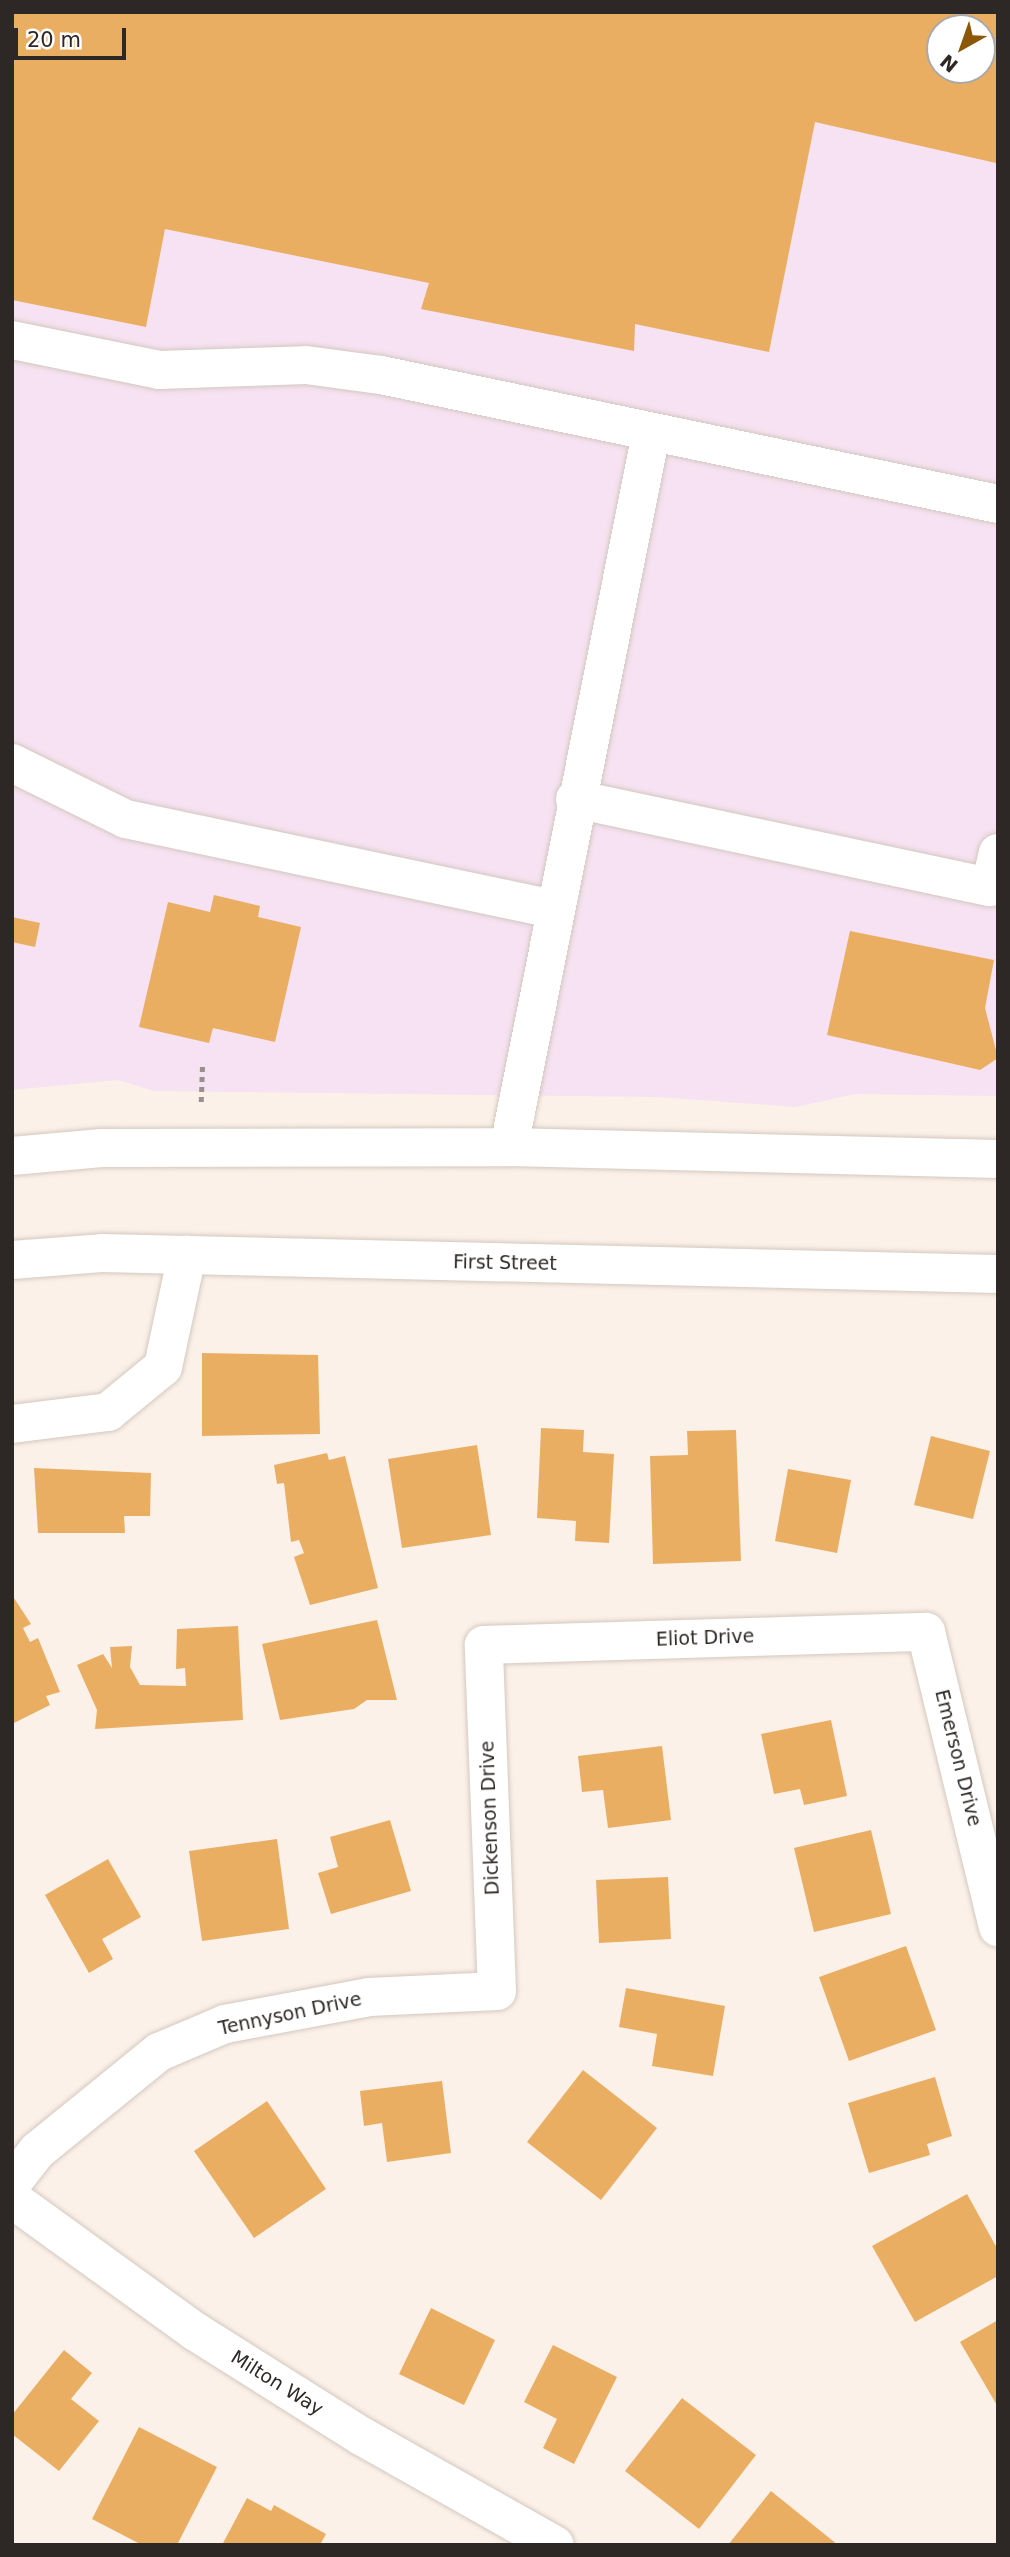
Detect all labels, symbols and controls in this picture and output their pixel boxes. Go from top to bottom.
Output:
scale bar [18,14,130,58]
north arrow [926,14,996,84]
text: 20 m [27,28,81,52]
text: N [936,50,962,77]
street label: First Street [453,1251,557,1275]
street label: Eliot Drive [655,1625,755,1651]
street label: Emerson Drive [930,1687,986,1829]
street label: Dickenson Drive [476,1740,504,1896]
street label: Tennyson Drive [216,1988,364,2040]
street label: Milton Way [227,2346,327,2420]

